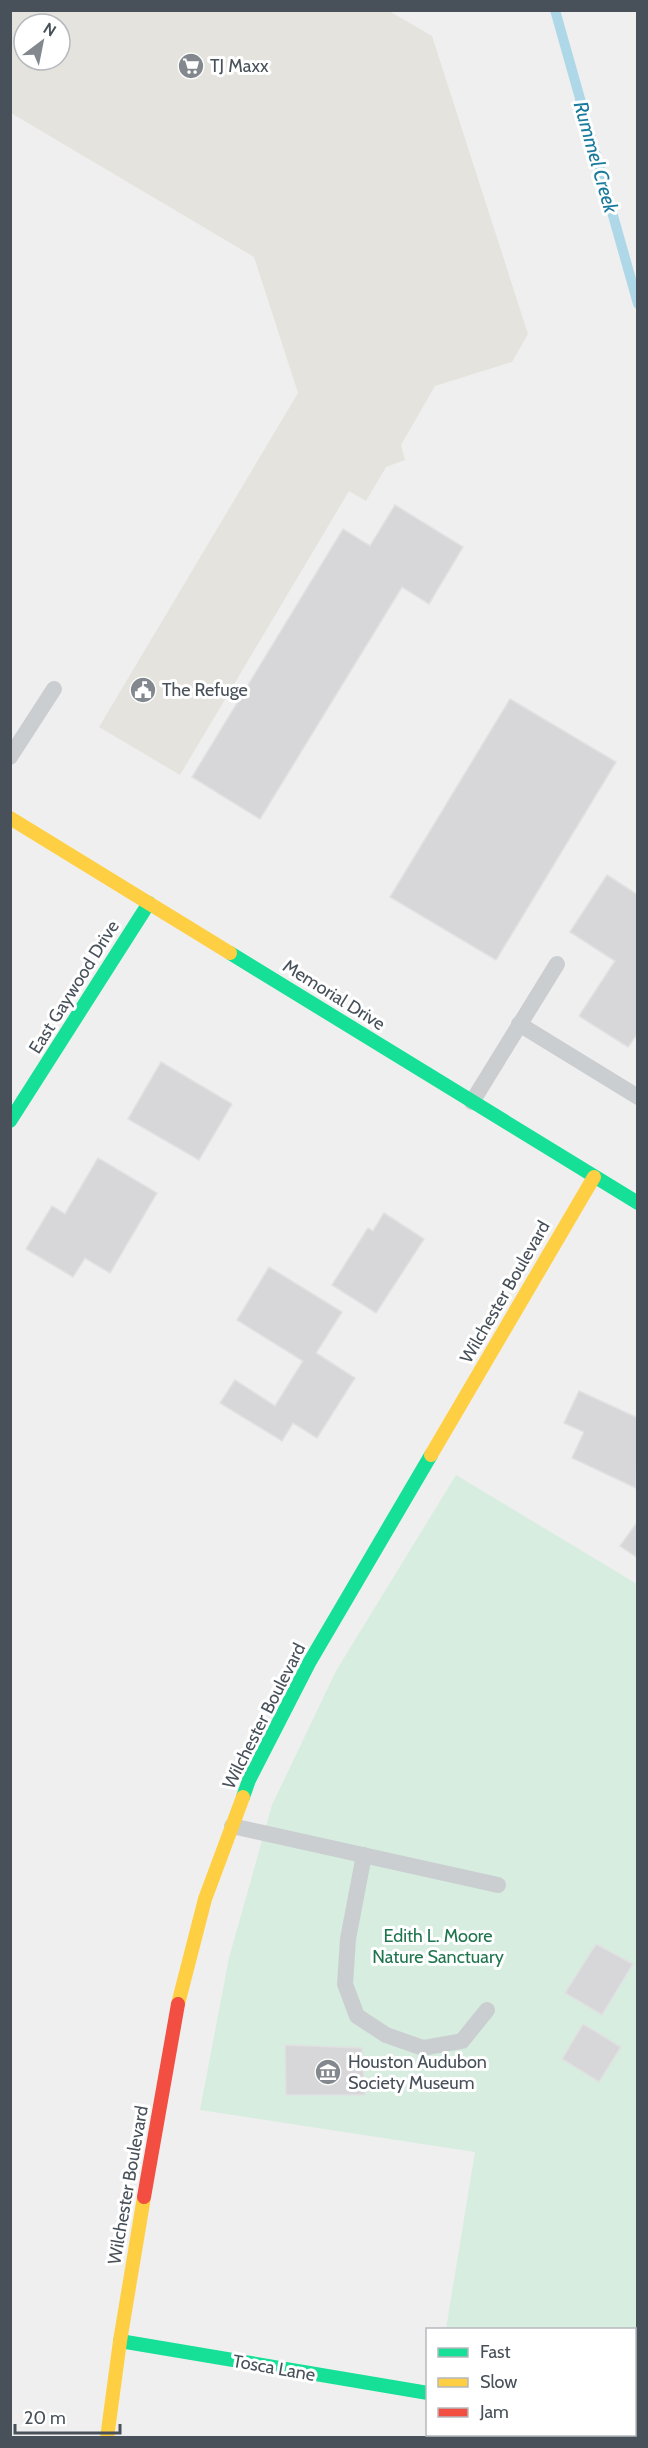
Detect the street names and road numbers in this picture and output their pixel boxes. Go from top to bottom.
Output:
street label: East Gaywood Drive [24,916,124,1058]
street label: Memorial Drive [279,955,389,1035]
street label: Wilchester Boulevard [455,1217,555,1367]
street label: Wilchester Boulevard [218,1639,310,1793]
street label: Wilchester Boulevard [103,2104,153,2266]
street label: Tosca Lane [231,2350,317,2386]

